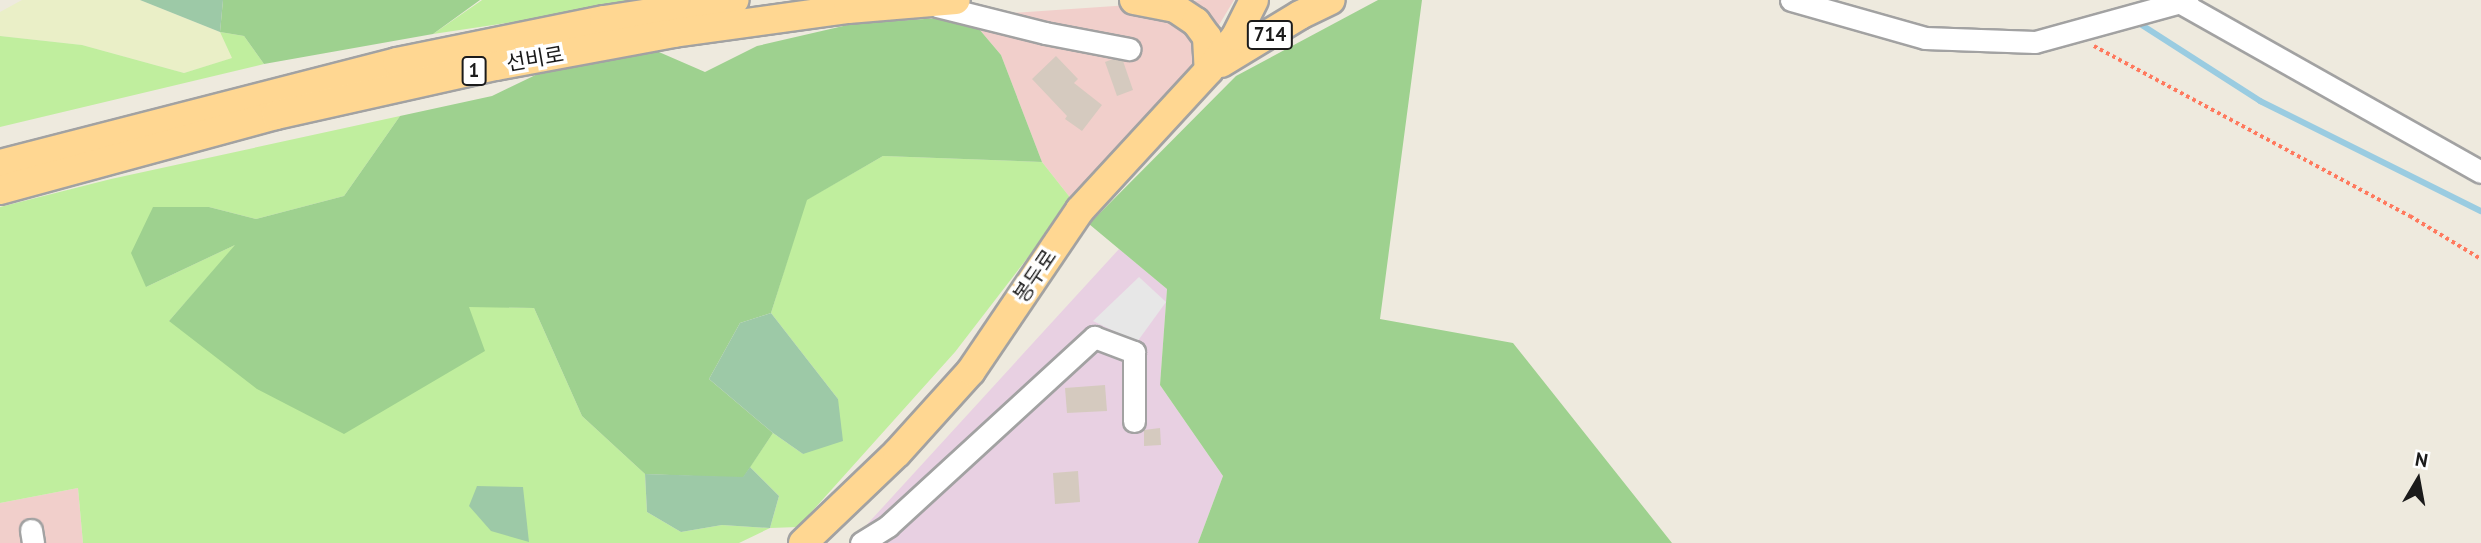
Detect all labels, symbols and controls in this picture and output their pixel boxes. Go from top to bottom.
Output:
road number: 714 [1246,20,1294,50]
street label: 선비로 [504,42,566,76]
road number: 1 [460,55,488,86]
street label: 봉두로 [1008,245,1062,307]
north arrow [2383,445,2453,515]
text: N [2413,446,2430,472]

